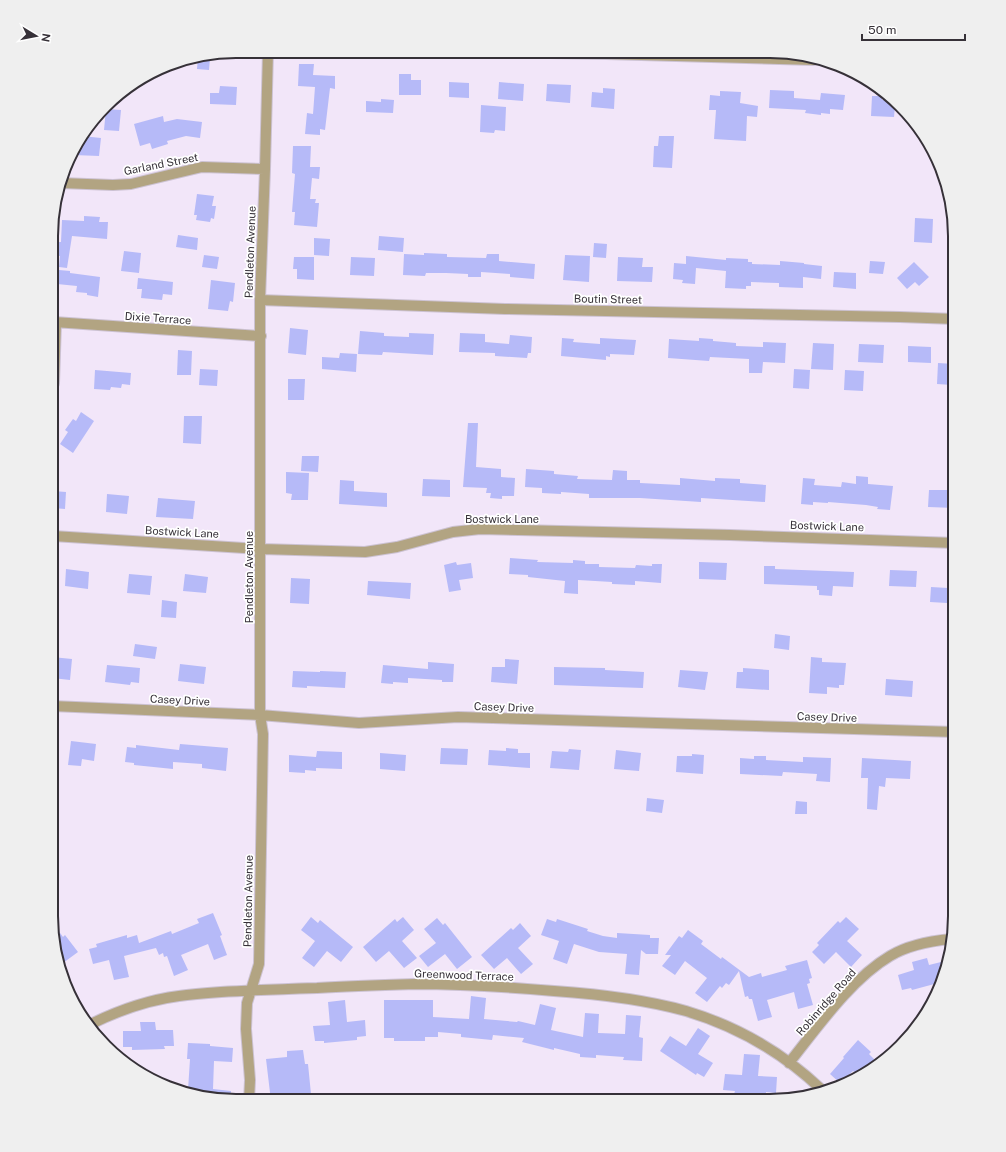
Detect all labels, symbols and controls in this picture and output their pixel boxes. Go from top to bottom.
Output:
north arrow [16,16,56,56]
scale bar [862,16,965,42]
text: 50 m [868,23,896,37]
text: N [39,32,53,43]
street label: Garland Street [123,151,199,177]
street label: Pendleton Avenue [242,206,258,298]
street label: Boutin Street [574,292,642,306]
street label: Dixie Terrace [124,310,192,326]
street label: Bostwick Lane [465,513,539,525]
street label: Bostwick Lane [790,519,864,533]
street label: Bostwick Lane [145,524,219,540]
street label: Pendleton Avenue [243,531,255,623]
street label: Casey Drive [150,692,210,708]
street label: Casey Drive [474,700,534,714]
street label: Casey Drive [797,710,857,724]
street label: Pendleton Avenue [241,855,255,947]
street label: Robinridge Road [794,966,858,1038]
street label: Greenwood Terrace [414,967,514,983]

